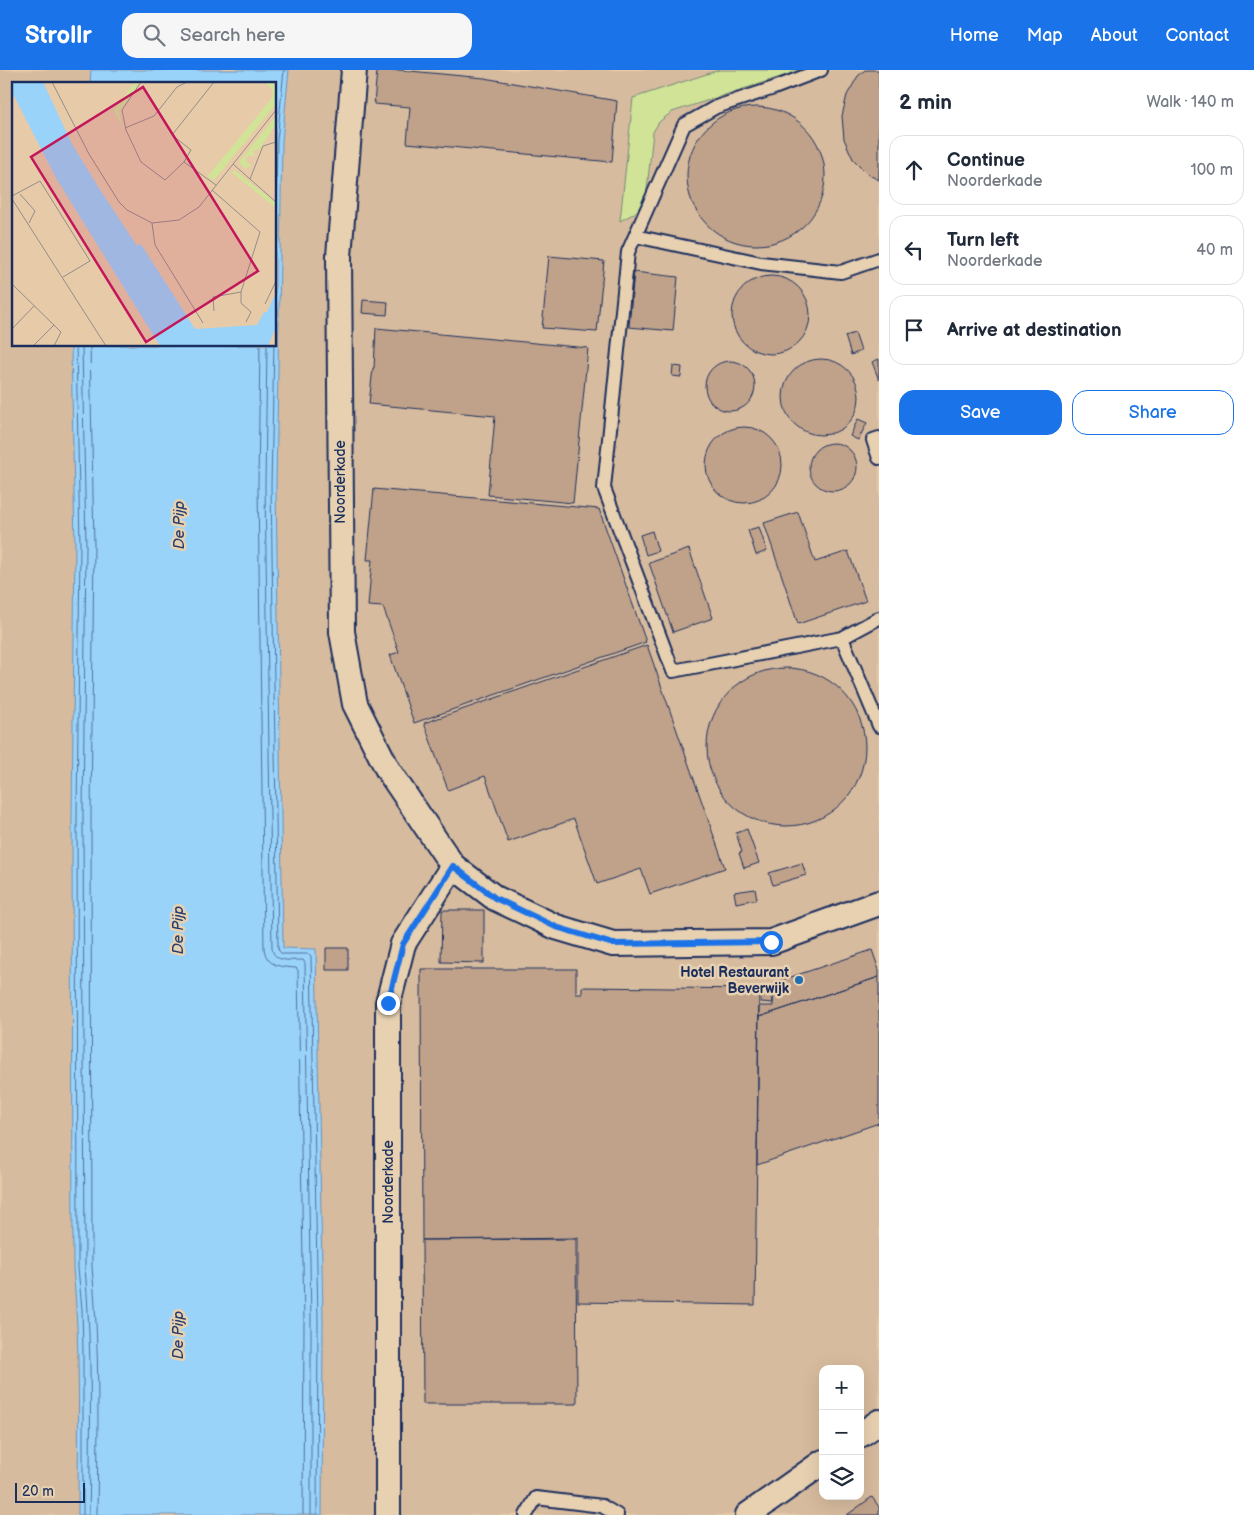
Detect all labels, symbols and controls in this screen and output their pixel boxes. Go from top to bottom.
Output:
search box [122,13,472,58]
text: Strollr [25,21,92,50]
icon: search [140,21,168,49]
text: Search here [180,24,285,47]
text: Home [950,25,999,46]
text: Map [1027,25,1063,46]
text: About [1091,25,1138,46]
text: Contact [1166,25,1229,46]
inset map [12,82,276,346]
text: 2 min [899,90,952,115]
text: Walk · 140 m [1147,93,1234,112]
text: Continue [947,149,1025,172]
icon: ahead [900,156,928,184]
text: 100 m [1190,161,1233,180]
text: Noorderkade [947,172,1042,191]
text: Turn left [947,229,1019,252]
icon: left [900,236,928,264]
text: 40 m [1196,241,1233,260]
text: Noorderkade [947,252,1042,271]
icon: arrive [900,316,928,344]
text: Arrive at destination [947,319,1122,342]
button: Save [899,390,1062,435]
button: Share [1072,390,1234,435]
street label: Noorderkade [332,440,349,524]
water label: De Pijp [170,500,189,549]
water label: De Pijp [169,905,188,954]
route start [760,931,783,954]
place label: Hotel Restaurant Beverwijk [680,964,790,997]
marker: Hotel Restaurant Beverwijk [793,974,805,986]
route end [377,992,400,1015]
street label: Noorderkade [380,1140,397,1224]
water label: De Pijp [169,1310,188,1359]
map controls [819,1365,864,1500]
button: + [819,1365,864,1410]
button: − [819,1410,864,1455]
button: layers [819,1455,864,1500]
scale bar [15,1480,85,1503]
text: 20 m [22,1483,54,1500]

